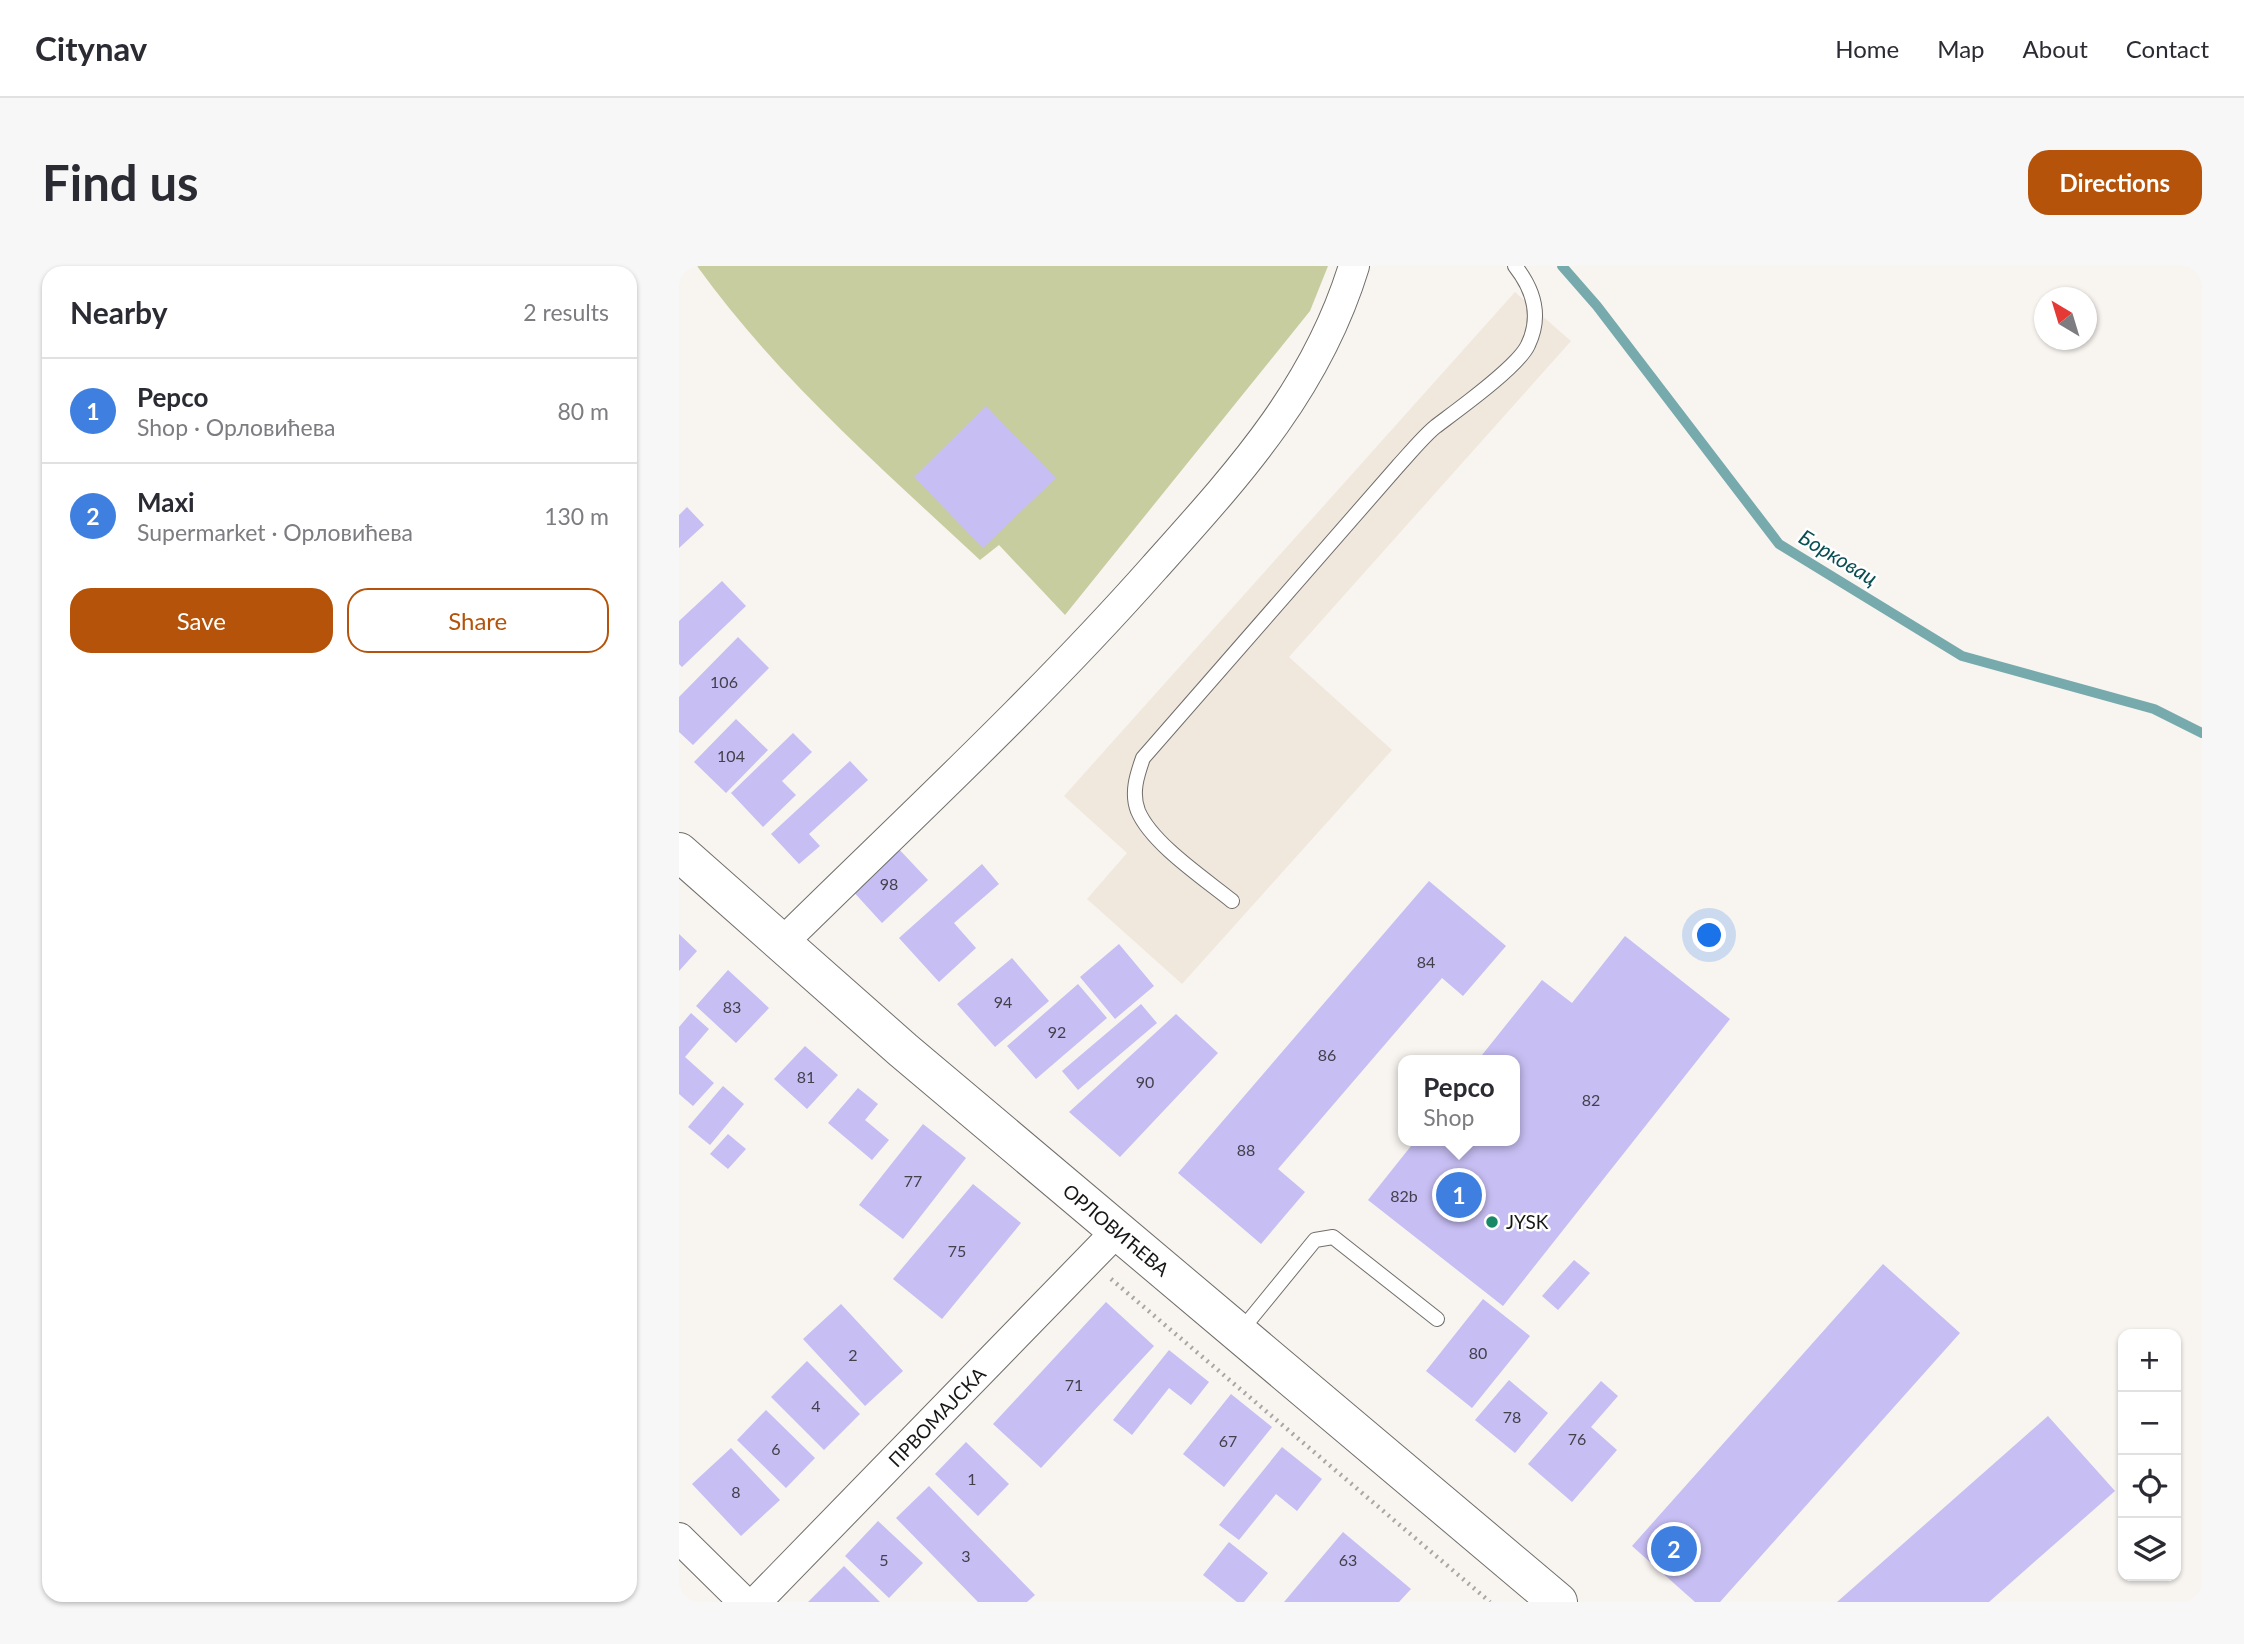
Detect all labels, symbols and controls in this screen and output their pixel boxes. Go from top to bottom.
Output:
text: Citynav [35,28,147,68]
text: Home [1835,34,1899,63]
text: Map [1937,34,1985,63]
text: About [2023,34,2088,63]
text: Contact [2126,34,2209,63]
button: Directions [2028,150,2202,215]
text: Find us [42,153,199,211]
north arrow [2034,287,2097,350]
text: Nearby [70,294,168,330]
text: 2 results [523,298,609,326]
text: Pepco [137,381,208,413]
text: 1 [86,397,100,425]
text: 80 m [558,397,609,425]
text: Shop · Орловићева [137,413,336,441]
text: Maxi [137,486,195,518]
text: 2 [86,502,100,530]
text: 130 m [544,502,609,530]
text: Supermarket · Орловићева [137,518,413,546]
water label: Борковац [1795,524,1883,590]
button: Save [70,588,333,653]
button: Share [347,588,609,653]
house number: 106 [710,672,738,691]
house number: 104 [717,746,745,765]
house number: 98 [880,874,898,893]
your location [1692,918,1726,952]
house number: 84 [1417,952,1435,971]
house number: 94 [994,992,1012,1011]
house number: 83 [723,997,741,1016]
house number: 92 [1048,1022,1066,1041]
house number: 86 [1318,1045,1336,1064]
popup [1398,1055,1520,1146]
house number: 81 [797,1067,815,1086]
text: Pepco [1423,1071,1495,1103]
house number: 90 [1136,1072,1154,1091]
house number: 82 [1582,1090,1600,1109]
text: Shop [1423,1103,1474,1131]
house number: 88 [1237,1140,1255,1159]
pin: 1 [1436,1169,1482,1221]
house number: 77 [904,1171,922,1190]
street label: ОРЛОВИЋЕВА [1059,1179,1174,1281]
house number: 82b [1390,1186,1418,1205]
place label: JYSK [1506,1210,1549,1233]
marker: JYSK [1484,1214,1500,1230]
house number: 75 [948,1241,966,1260]
map controls [2118,1329,2181,1581]
button: + [2118,1329,2181,1392]
house number: 80 [1469,1343,1487,1362]
house number: 2 [848,1345,858,1364]
street label: ПРВОМАЈСКА [883,1362,990,1471]
house number: 71 [1065,1375,1083,1394]
button: − [2118,1392,2181,1455]
house number: 4 [811,1396,821,1415]
house number: 78 [1503,1407,1521,1426]
house number: 76 [1568,1429,1586,1448]
house number: 67 [1219,1431,1237,1450]
house number: 6 [771,1439,781,1458]
button: locate [2118,1455,2181,1518]
house number: 1 [967,1469,977,1488]
house number: 8 [731,1482,741,1501]
button: layers [2118,1518,2181,1581]
pin: 2 [1651,1523,1697,1575]
house number: 3 [961,1546,971,1565]
house number: 5 [879,1550,889,1569]
house number: 63 [1339,1550,1357,1569]

